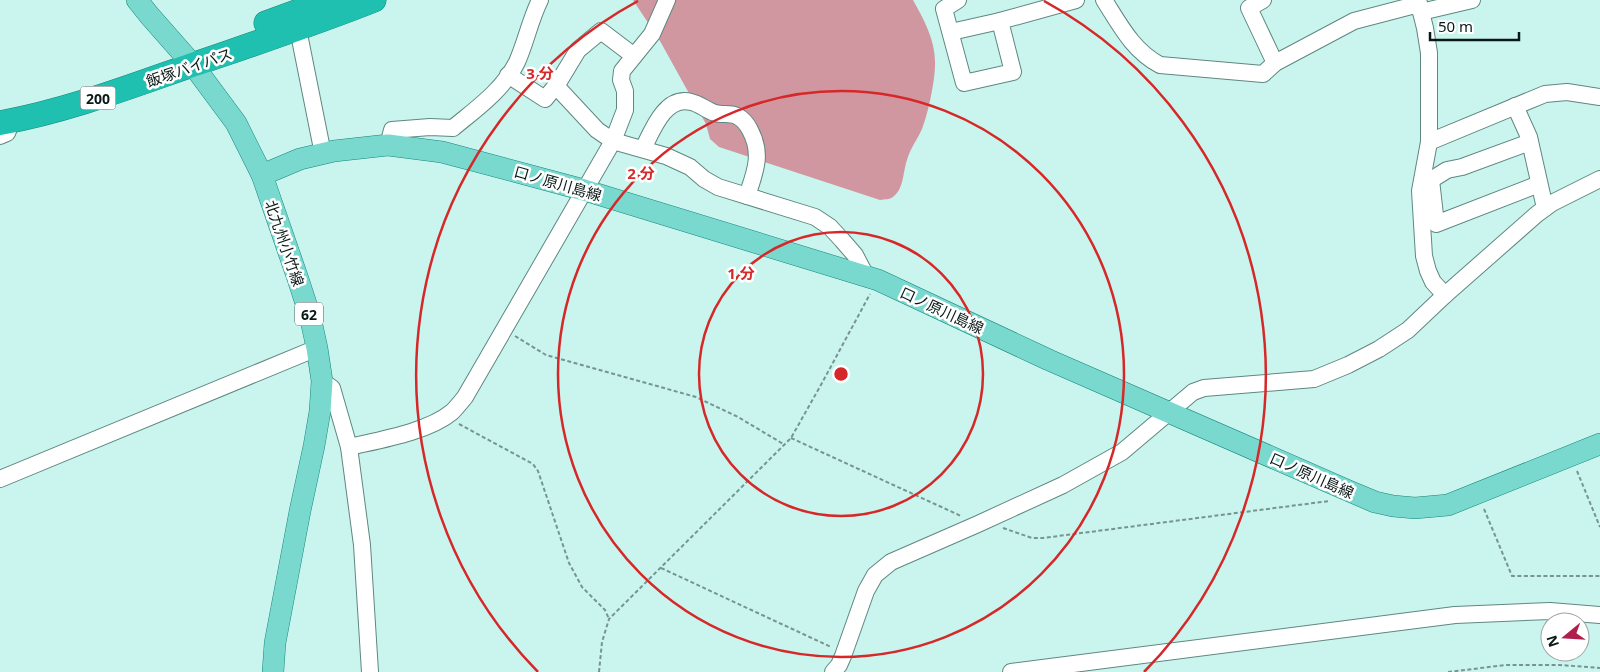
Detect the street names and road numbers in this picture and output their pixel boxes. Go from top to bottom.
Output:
street label: 飯塚バイパス [143,43,235,91]
road number: 200 [80,86,116,110]
street label: 口ノ原川島線 [512,161,604,205]
street label: 北九州小竹線 [261,197,309,289]
street label: 口ノ原川島線 [897,282,987,338]
road number: 62 [295,302,323,326]
street label: 口ノ原川島線 [1267,448,1357,502]

